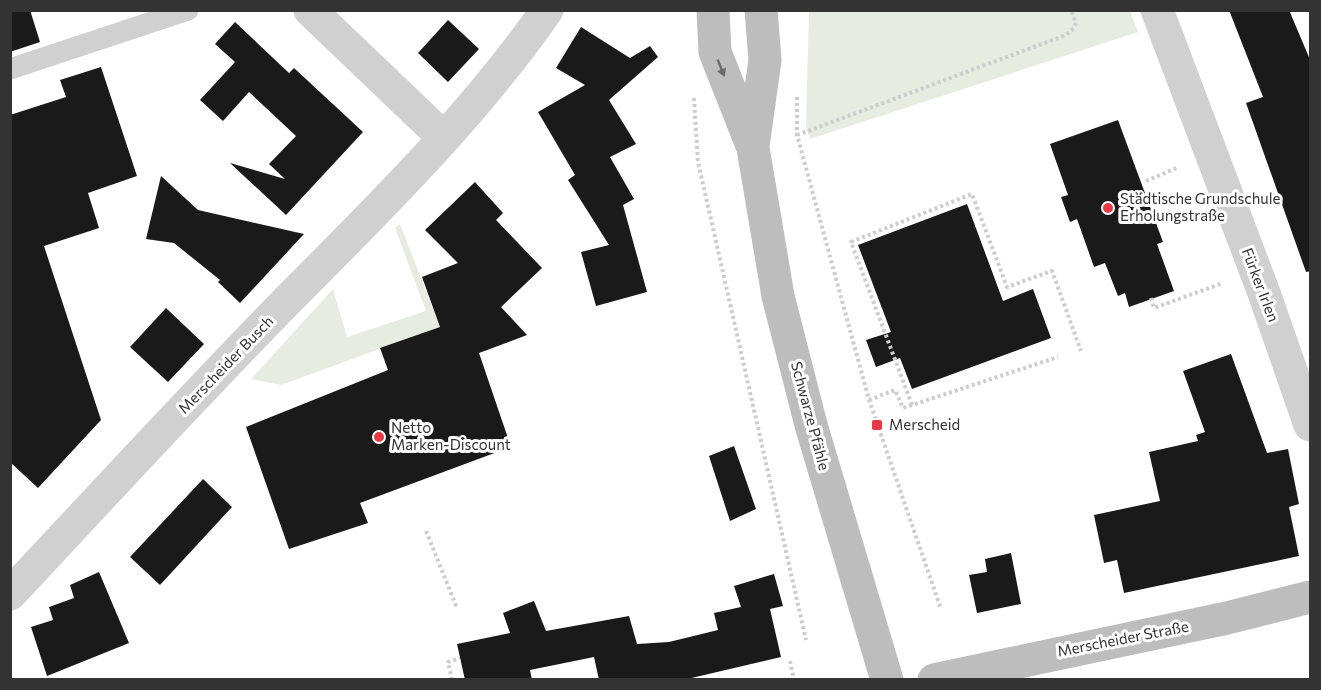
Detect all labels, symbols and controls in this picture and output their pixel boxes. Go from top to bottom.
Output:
one-way arrow [716,59,726,77]
place label: Städtische Grundschule Erholungstraße [1120,189,1281,224]
marker: Städtische Grundschule Erholungstraße [1101,201,1115,215]
street label: Fürker Irlen [1239,245,1283,324]
street label: Merscheider Busch [174,312,277,417]
street label: Schwarze Pfähle [788,359,834,472]
place label: Merscheid [889,415,960,433]
place label: Netto Marken-Discount [391,418,511,453]
marker: Merscheid [870,418,884,432]
marker: Netto Marken-Discount [372,430,386,444]
street label: Merscheider Straße [1056,616,1190,660]

